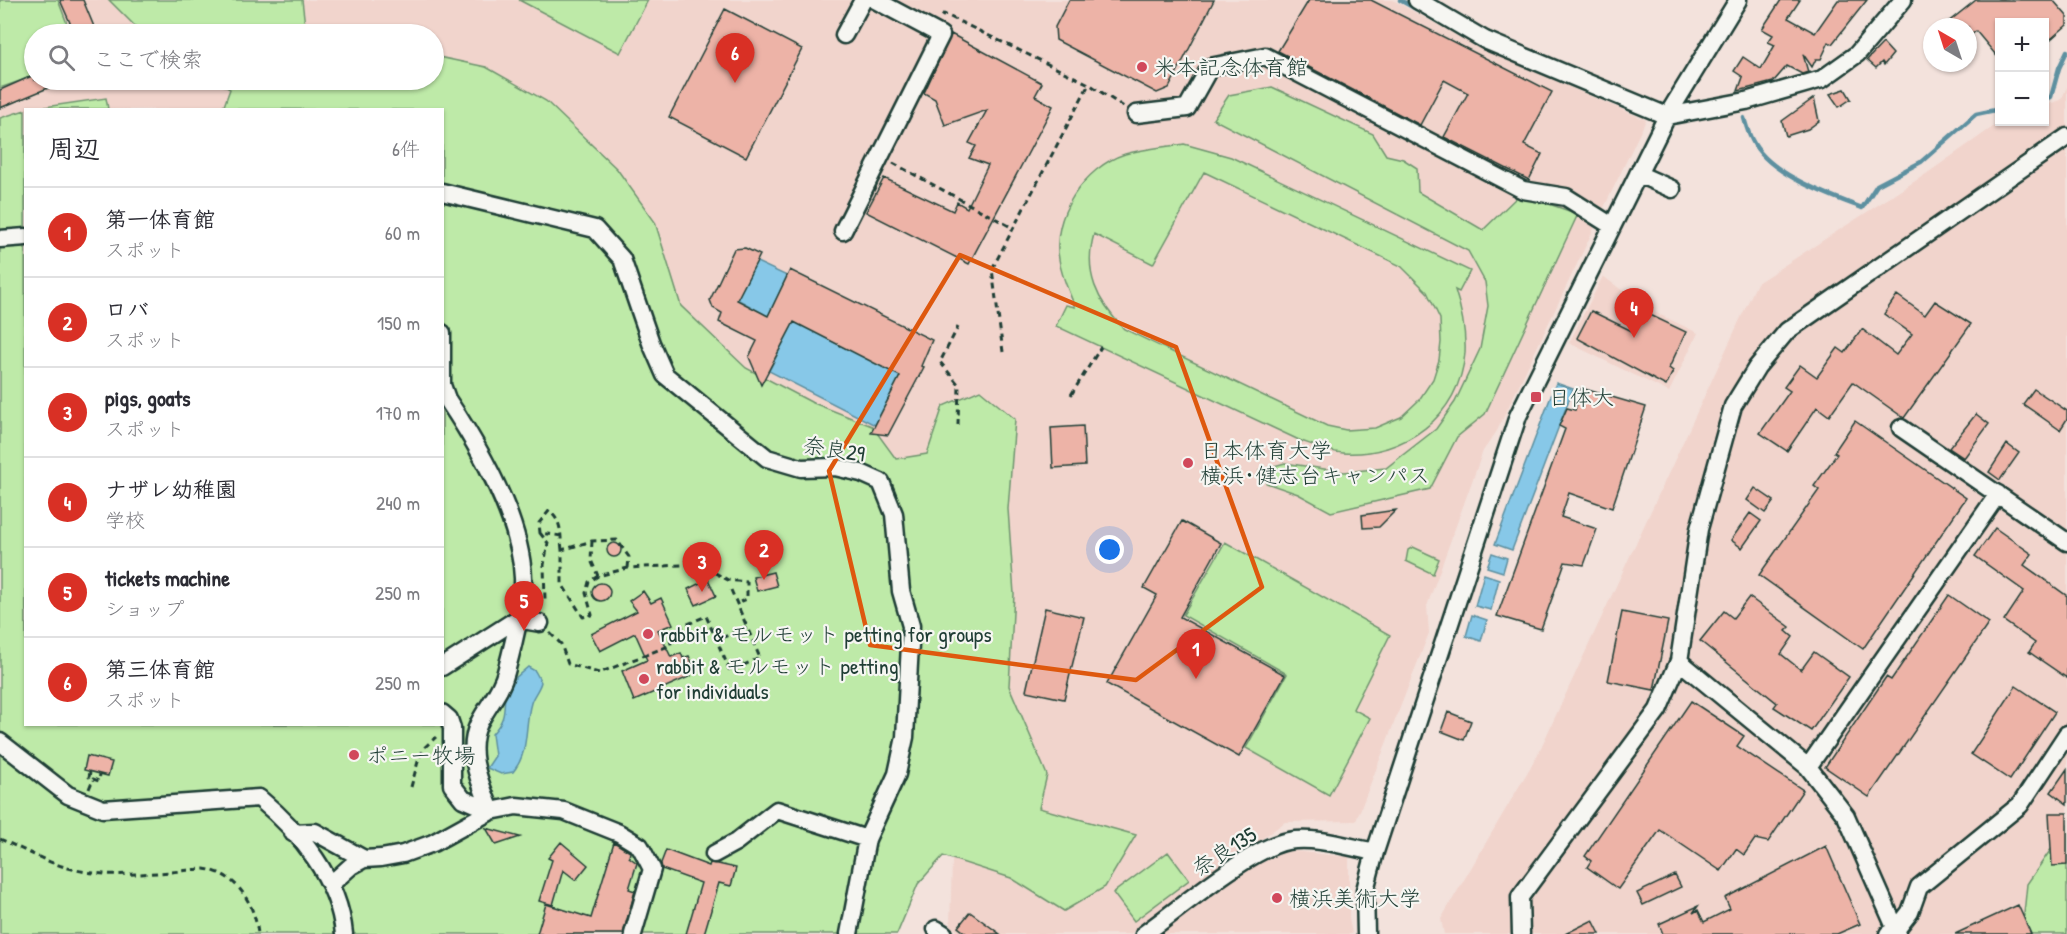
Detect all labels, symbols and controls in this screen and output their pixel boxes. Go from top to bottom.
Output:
north arrow [1923,18,1977,72]
map controls [1995,18,2049,126]
button: + [1995,18,2049,72]
search box [24,24,444,90]
pin: 6 [716,34,754,83]
icon: search [45,41,78,74]
text: ここで検索 [93,44,203,74]
place label: 米本記念体育館 [1154,52,1308,82]
marker: 米本記念体育館 [1135,60,1149,74]
button: − [1995,72,2049,126]
text: 周辺 [48,131,100,166]
text: 6件 [392,135,420,162]
text: 第一体育館 [105,204,215,234]
text: 1 [64,219,71,246]
text: 60 m [385,219,420,246]
text: スポット [105,236,185,263]
pin: 4 [1614,288,1654,338]
text: ロバ [105,294,149,324]
text: 2 [63,309,72,336]
text: 150 m [377,309,420,336]
text: スポット [105,326,185,353]
place label: 日体大 [1548,382,1614,412]
text: pigs, goats [105,383,190,413]
marker: 日体大 [1529,390,1543,404]
text: 3 [63,399,72,426]
text: 170 m [376,399,420,426]
text: スポット [105,415,185,442]
street label: 奈良29 [801,429,867,469]
place label: 日本体育大学 横浜･健志台キャンパス [1200,435,1430,490]
marker: 日本体育大学 横浜･健志台キャンパス [1181,456,1195,470]
text: ナザレ幼稚園 [105,474,237,504]
text: 4 [64,489,71,516]
text: 240 m [376,489,420,516]
text: 学校 [105,506,145,533]
pin: 2 [744,530,783,580]
your location [1095,535,1124,564]
pin: 3 [682,542,722,592]
text: tickets machine [105,563,230,593]
text: 5 [63,579,72,606]
text: 250 m [375,579,420,606]
pin: 5 [504,582,544,631]
text: ショップ [105,595,184,622]
place label: rabbit & モルモット petting for groups [660,619,992,649]
marker: rabbit & モルモット petting for groups [641,627,655,641]
pin: 1 [1176,630,1216,679]
place label: rabbit & モルモット petting for individuals [656,651,899,706]
text: 第三体育館 [105,654,215,684]
text: 6 [64,669,71,696]
text: 250 m [375,669,420,696]
marker: rabbit & モルモット petting for individuals [637,672,651,686]
text: スポット [105,686,185,713]
place label: ポニー牧場 [366,740,476,770]
marker: ポニー牧場 [347,748,361,762]
street label: 奈良135 [1186,819,1262,883]
place label: 横浜美術大学 [1289,883,1421,913]
marker: 横浜美術大学 [1270,891,1284,905]

